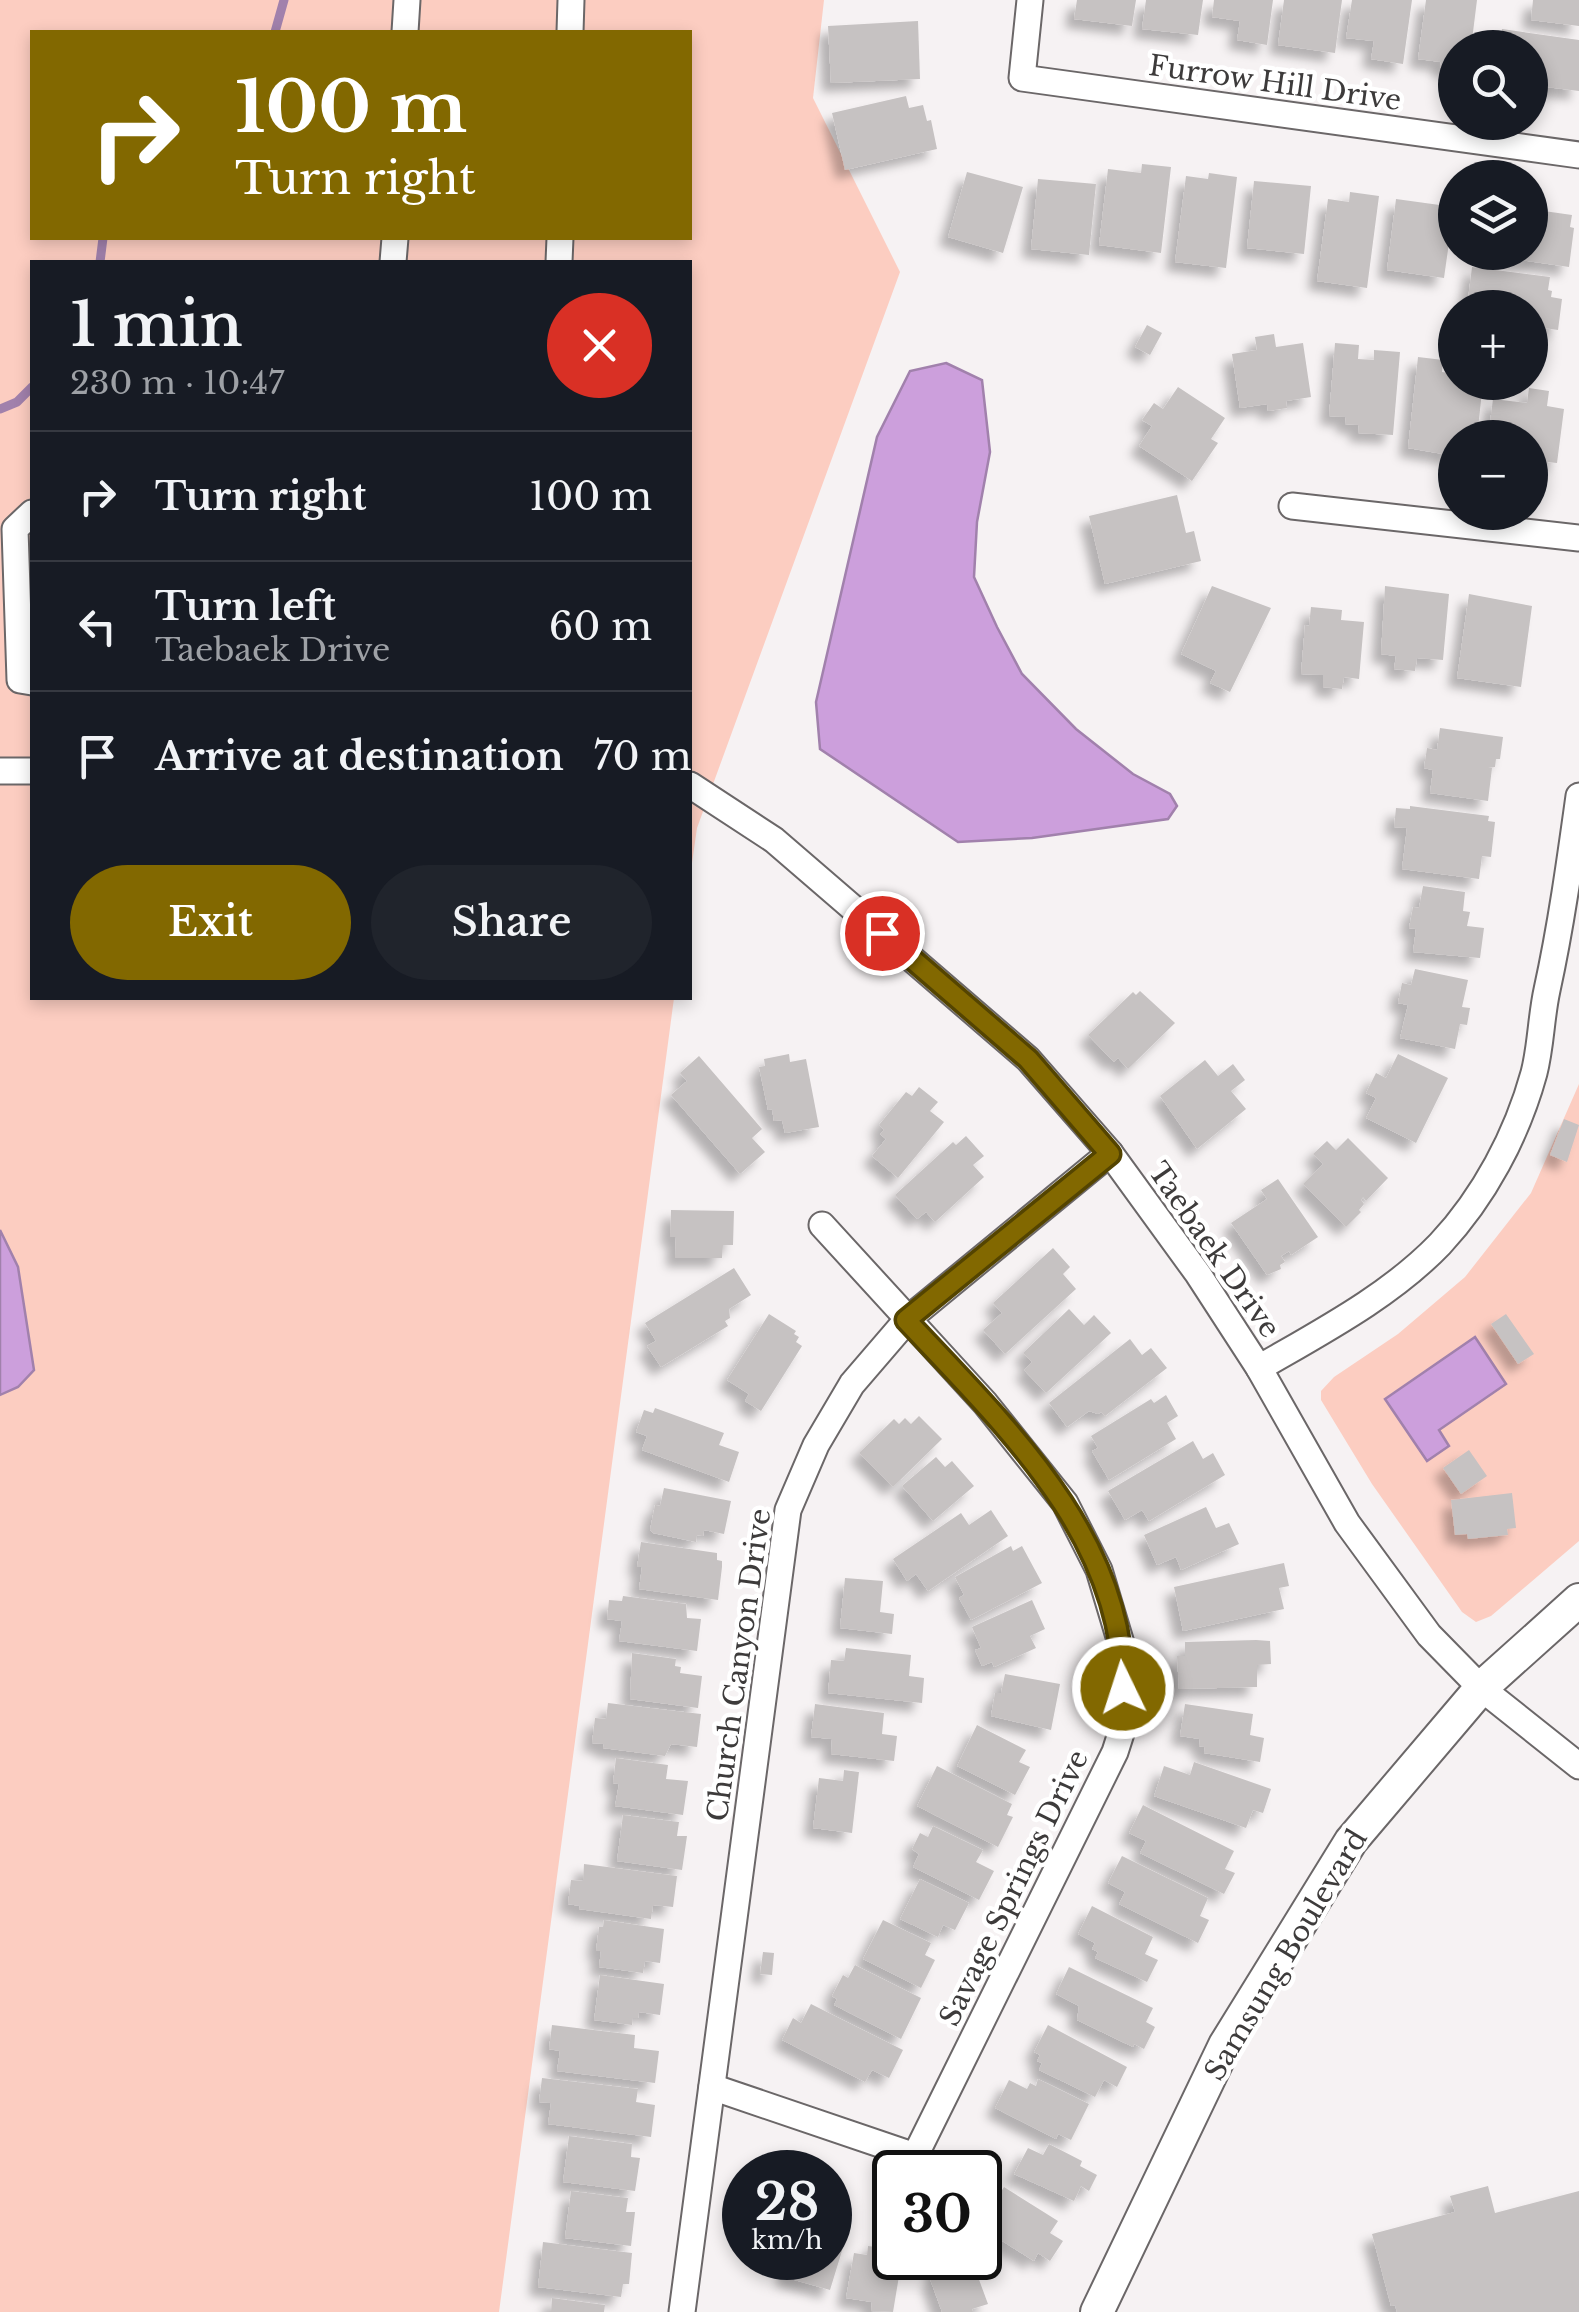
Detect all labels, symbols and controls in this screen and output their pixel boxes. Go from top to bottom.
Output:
map controls [1438,30,1548,530]
button: search [1438,30,1548,140]
street label: Furrow Hill Drive [1147,48,1403,118]
text: 100 m [235,64,467,151]
icon: right [70,70,200,200]
text: Turn right [235,150,476,206]
button: layers [1438,160,1548,270]
text: 1 min [70,288,243,362]
button: + [1438,290,1548,400]
button: close [547,293,652,398]
text: 230 m · 10:47 [70,363,284,403]
button: − [1438,420,1548,530]
icon: right [70,469,125,524]
text: Turn right [155,473,366,520]
text: 100 m [529,473,652,520]
text: Turn left [155,583,336,630]
icon: left [70,599,125,654]
text: 60 m [549,603,652,650]
text: Taebaek Drive [155,630,390,670]
icon: arrive [70,729,125,784]
text: Arrive at destination [155,733,564,780]
text: 70 m [594,733,691,780]
button: Exit [70,865,351,980]
button: Share [371,865,652,980]
pin [840,891,925,976]
icon: arrive [855,906,910,961]
street label: Taebaek Drive [1141,1156,1287,1344]
street label: Church Canyon Drive [700,1506,778,1824]
position arrow [1071,1636,1175,1740]
street label: Savage Springs Drive [932,1744,1096,2032]
street label: Samsung Boulevard [1197,1823,1375,2087]
speed limit sign: 30 [872,2150,1002,2280]
text: 28 [755,2171,819,2234]
text: km/h [752,2225,822,2256]

